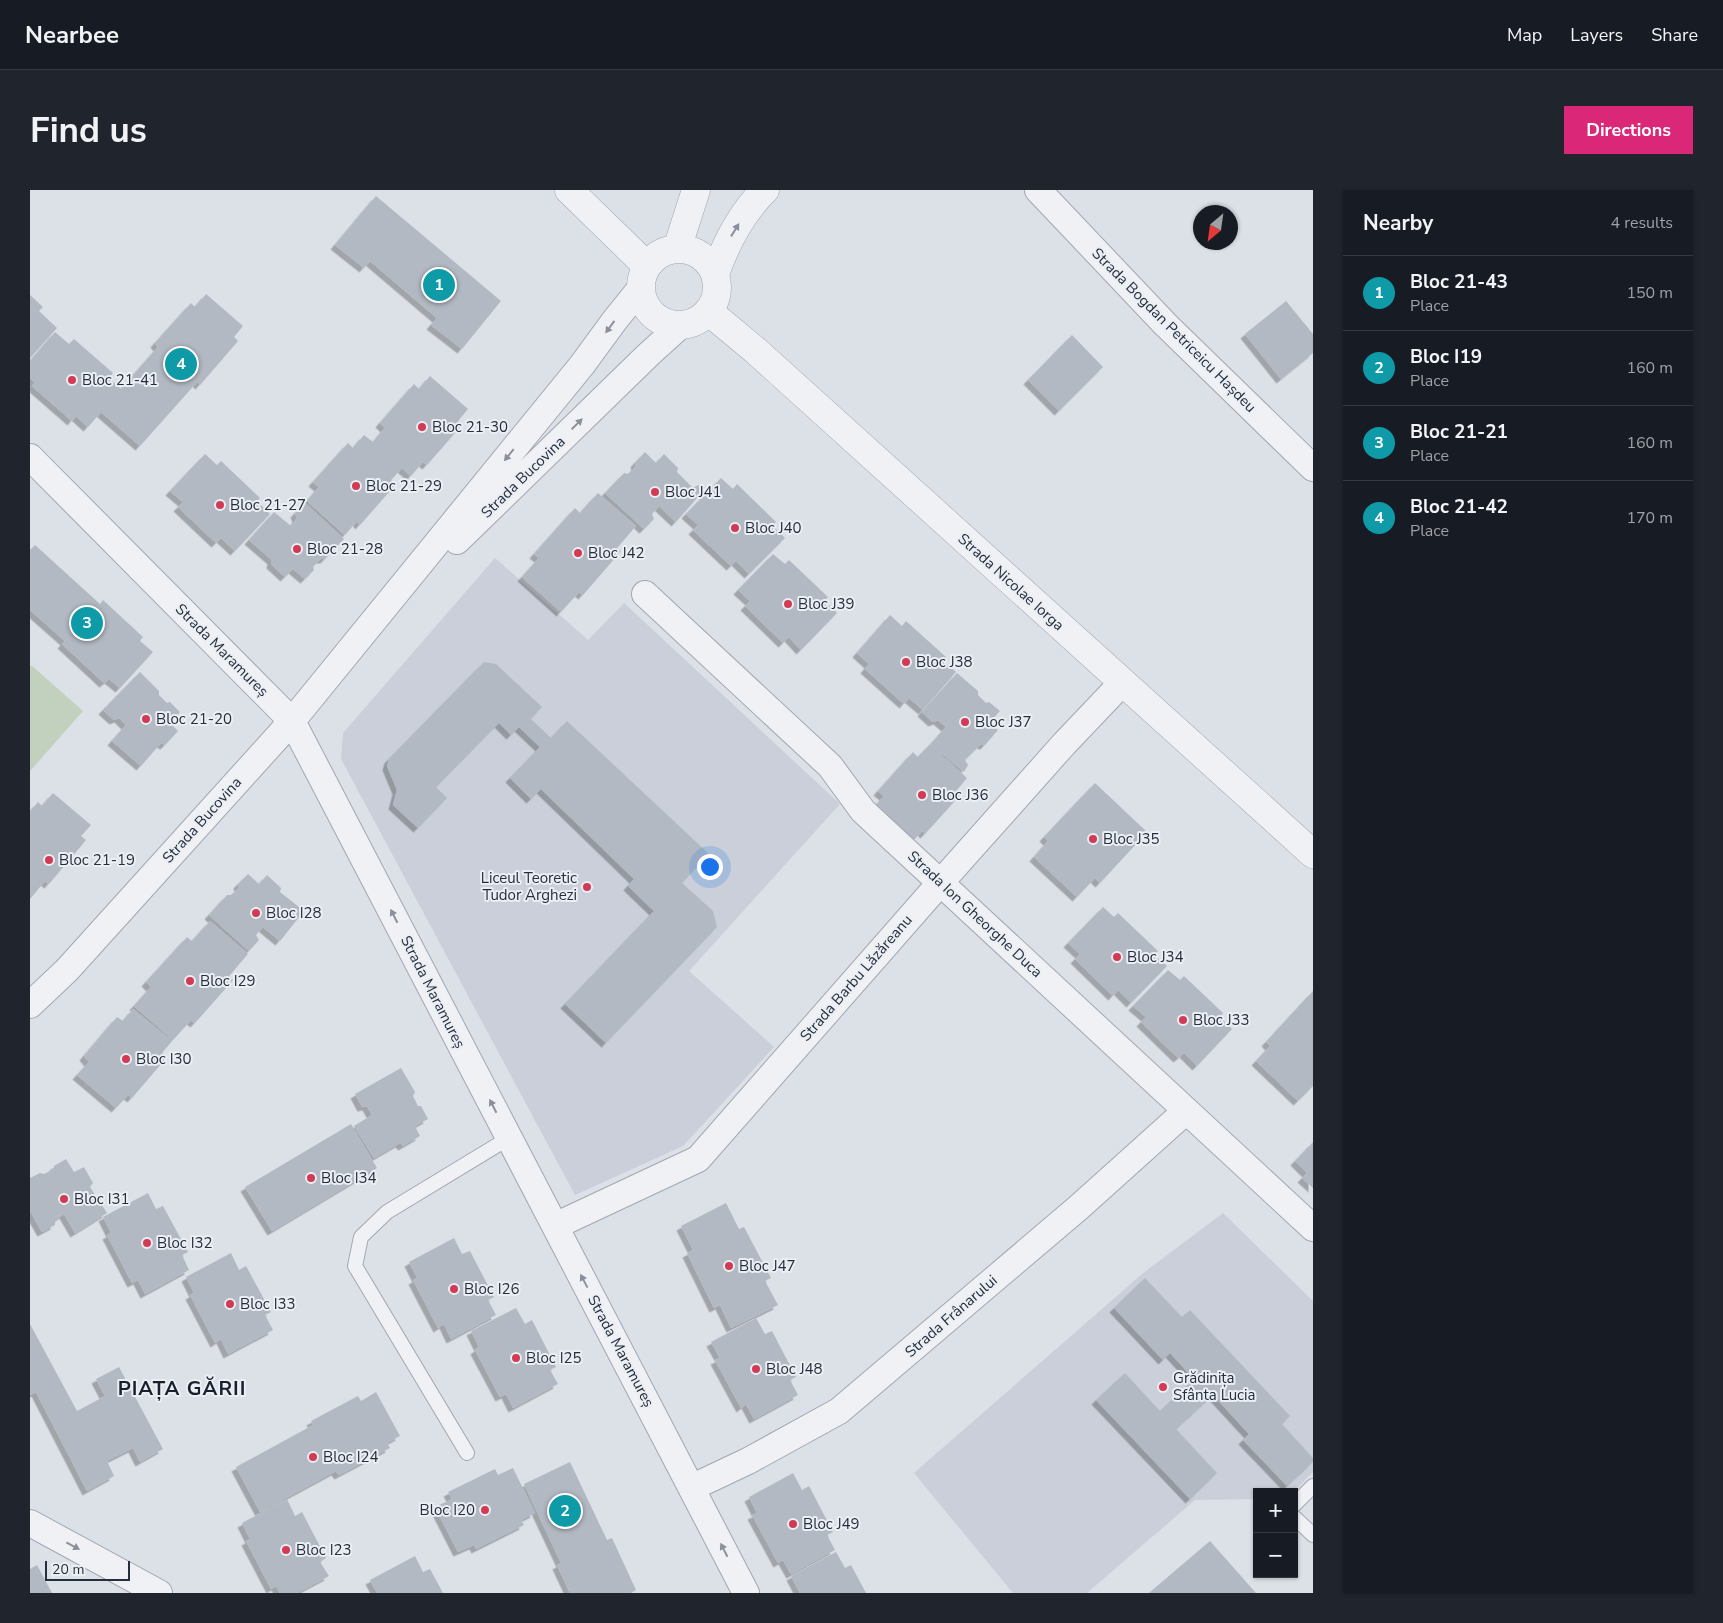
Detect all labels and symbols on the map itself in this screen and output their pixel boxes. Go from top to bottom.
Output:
north arrow [1193,205,1238,250]
one-way arrow [730,223,739,237]
street label: Strada Bogdan Petriceicu Hașdeu [1087,243,1261,417]
pin: 1 [423,266,455,304]
one-way arrow [605,320,615,334]
pin: 4 [165,345,197,383]
place label: Bloc 21-41 [82,370,158,390]
marker: Bloc 21-41 [66,374,78,386]
place label: Bloc 21-30 [432,417,508,437]
one-way arrow [571,418,583,430]
marker: Bloc 21-30 [416,421,428,433]
street label: Strada Bucovina [477,432,569,522]
one-way arrow [504,448,515,461]
place label: Bloc 21-29 [366,476,442,496]
marker: Bloc 21-29 [350,480,362,492]
place label: Bloc J41 [665,482,722,502]
marker: Bloc J41 [649,486,661,498]
place label: Bloc 21-27 [230,495,306,515]
marker: Bloc 21-27 [214,499,226,511]
place label: Bloc J40 [745,518,802,538]
marker: Bloc J40 [729,522,741,534]
street label: Strada Nicolae Iorga [954,529,1068,635]
place label: Bloc 21-28 [307,539,383,559]
marker: Bloc 21-28 [291,543,303,555]
place label: Bloc J42 [588,543,645,563]
marker: Bloc J42 [572,547,584,559]
place label: Bloc J39 [798,594,855,614]
marker: Bloc J39 [782,598,794,610]
street label: Strada Maramureș [171,599,273,701]
pin: 3 [71,604,103,642]
place label: Bloc J38 [916,652,973,672]
marker: Bloc J38 [900,656,912,668]
place label: Bloc 21-20 [156,709,232,729]
place label: Bloc J37 [975,712,1032,732]
marker: Bloc 21-20 [140,713,152,725]
marker: Bloc J37 [959,716,971,728]
street label: Strada Bucovina [158,773,246,867]
place label: Bloc J36 [932,785,989,805]
marker: Bloc J36 [916,789,928,801]
place label: Bloc J35 [1103,829,1160,849]
marker: Bloc J35 [1087,833,1099,845]
street label: Strada Ion Gheorghe Duca [903,846,1047,982]
place label: Bloc 21-19 [59,850,135,870]
marker: Bloc 21-19 [43,854,55,866]
your location [697,854,723,880]
place label: Liceul Teoretic Tudor Arghezi [481,868,577,905]
marker: Liceul Teoretic Tudor Arghezi [581,881,593,893]
place label: Bloc I28 [266,903,322,923]
marker: Bloc I28 [250,907,262,919]
one-way arrow [390,908,398,923]
street label: Strada Barbu Lăzăreanu [795,910,917,1046]
street label: Strada Maramureș [396,932,470,1052]
place label: Bloc J34 [1127,947,1184,967]
marker: Bloc J34 [1111,951,1123,963]
place label: Bloc I29 [200,971,256,991]
marker: Bloc I29 [184,975,196,987]
place label: Bloc J33 [1193,1010,1250,1030]
marker: Bloc J33 [1177,1014,1189,1026]
place label: Bloc I30 [136,1049,192,1069]
marker: Bloc I30 [120,1053,132,1065]
one-way arrow [489,1099,497,1114]
place label: Bloc I34 [321,1168,377,1188]
marker: Bloc I34 [305,1172,317,1184]
place label: Bloc I31 [74,1189,130,1209]
marker: Bloc I31 [58,1193,70,1205]
place label: Bloc I32 [157,1233,213,1253]
marker: Bloc I32 [141,1237,153,1249]
place label: Bloc J47 [739,1256,796,1276]
marker: Bloc J47 [723,1260,735,1272]
street label: Strada Frânarului [901,1270,1001,1362]
one-way arrow [580,1274,588,1289]
place label: Bloc I26 [464,1279,520,1299]
marker: Bloc I26 [448,1283,460,1295]
street label: Strada Maramureș [583,1292,659,1410]
place label: Bloc I33 [240,1294,296,1314]
marker: Bloc I33 [224,1298,236,1310]
place label: Bloc I25 [526,1348,582,1368]
marker: Bloc I25 [510,1352,522,1364]
place label: Bloc J48 [766,1359,823,1379]
marker: Bloc J48 [750,1363,762,1375]
place label: Grădinița Sfânta Lucia [1173,1368,1255,1405]
district label: PIAȚA GĂRII [118,1375,246,1402]
marker: Grădinița Sfânta Lucia [1157,1381,1169,1393]
place label: Bloc I24 [323,1447,379,1467]
marker: Bloc I24 [307,1451,319,1463]
pin: 2 [549,1492,581,1530]
place label: Bloc I20 [420,1500,475,1520]
marker: Bloc I20 [479,1504,491,1516]
place label: Bloc J49 [803,1514,860,1534]
marker: Bloc J49 [787,1518,799,1530]
place label: Bloc I23 [296,1540,352,1560]
one-way arrow [66,1542,80,1551]
one-way arrow [720,1542,728,1557]
marker: Bloc I23 [280,1544,292,1556]
scale bar [45,1558,130,1581]

